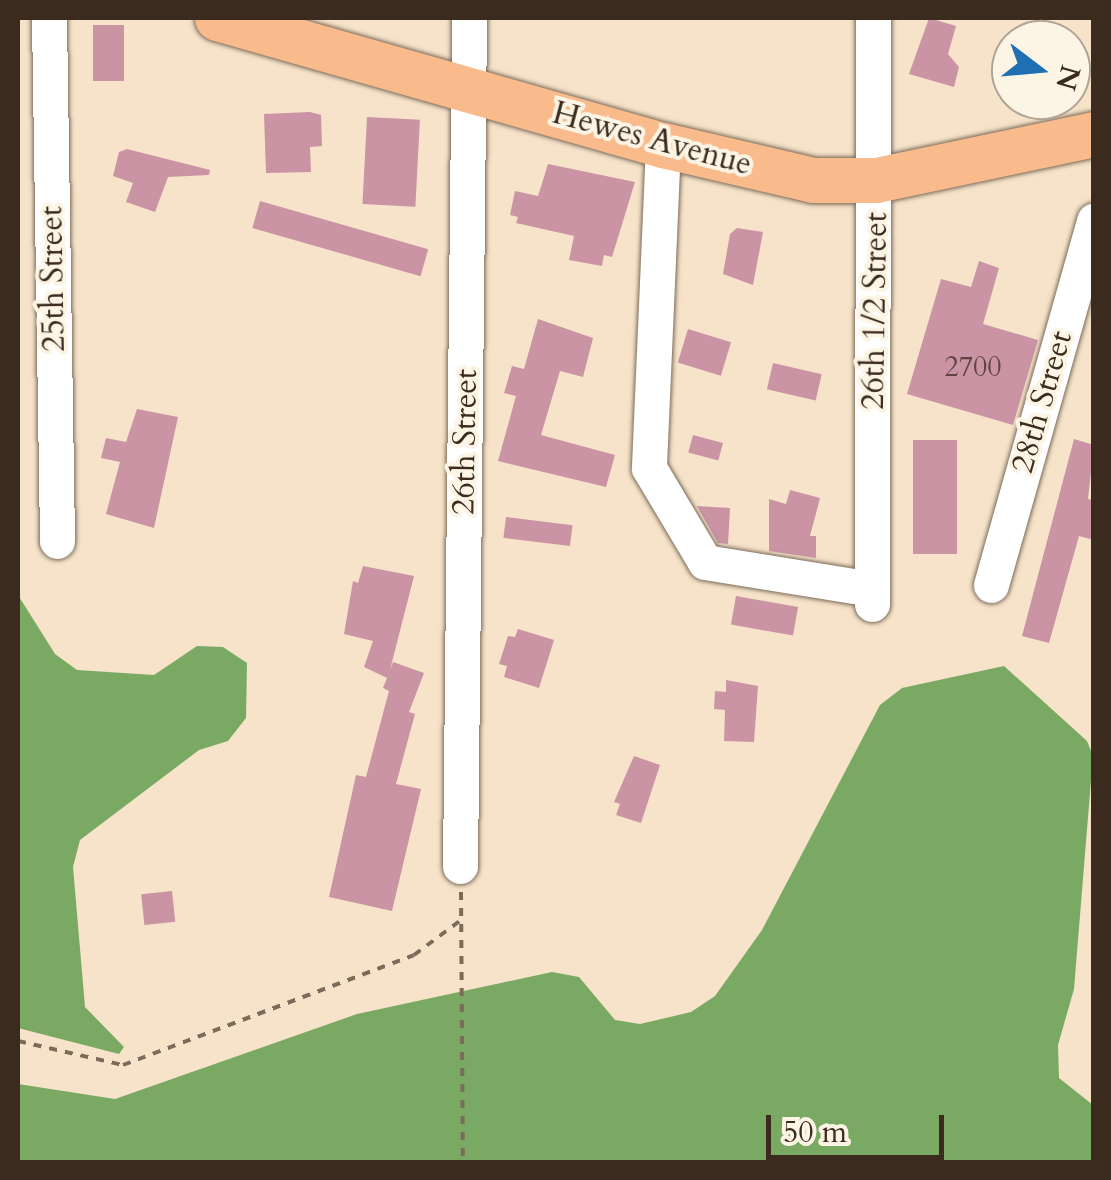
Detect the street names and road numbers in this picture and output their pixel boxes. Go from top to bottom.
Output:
street label: Hewes Avenue [548,94,756,184]
street label: 25th Street [33,206,73,352]
street label: 26th 1/2 Street [854,212,896,410]
street label: 28th Street [1003,327,1081,477]
street label: 26th Street [445,369,485,515]

